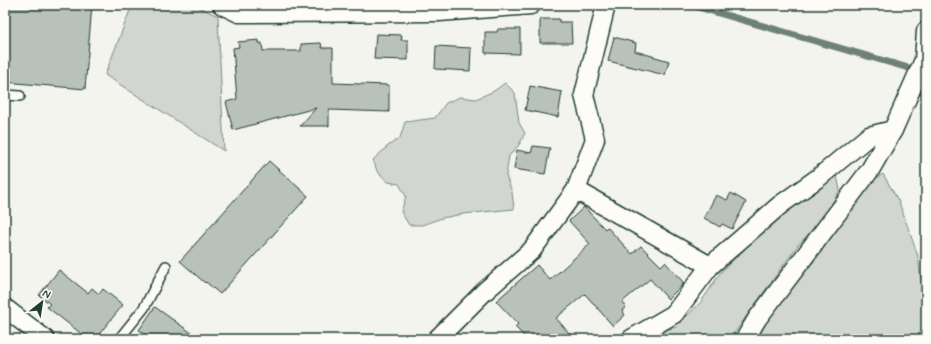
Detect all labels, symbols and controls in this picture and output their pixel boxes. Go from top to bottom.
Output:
north arrow [22,282,62,322]
text: N [40,286,53,302]

